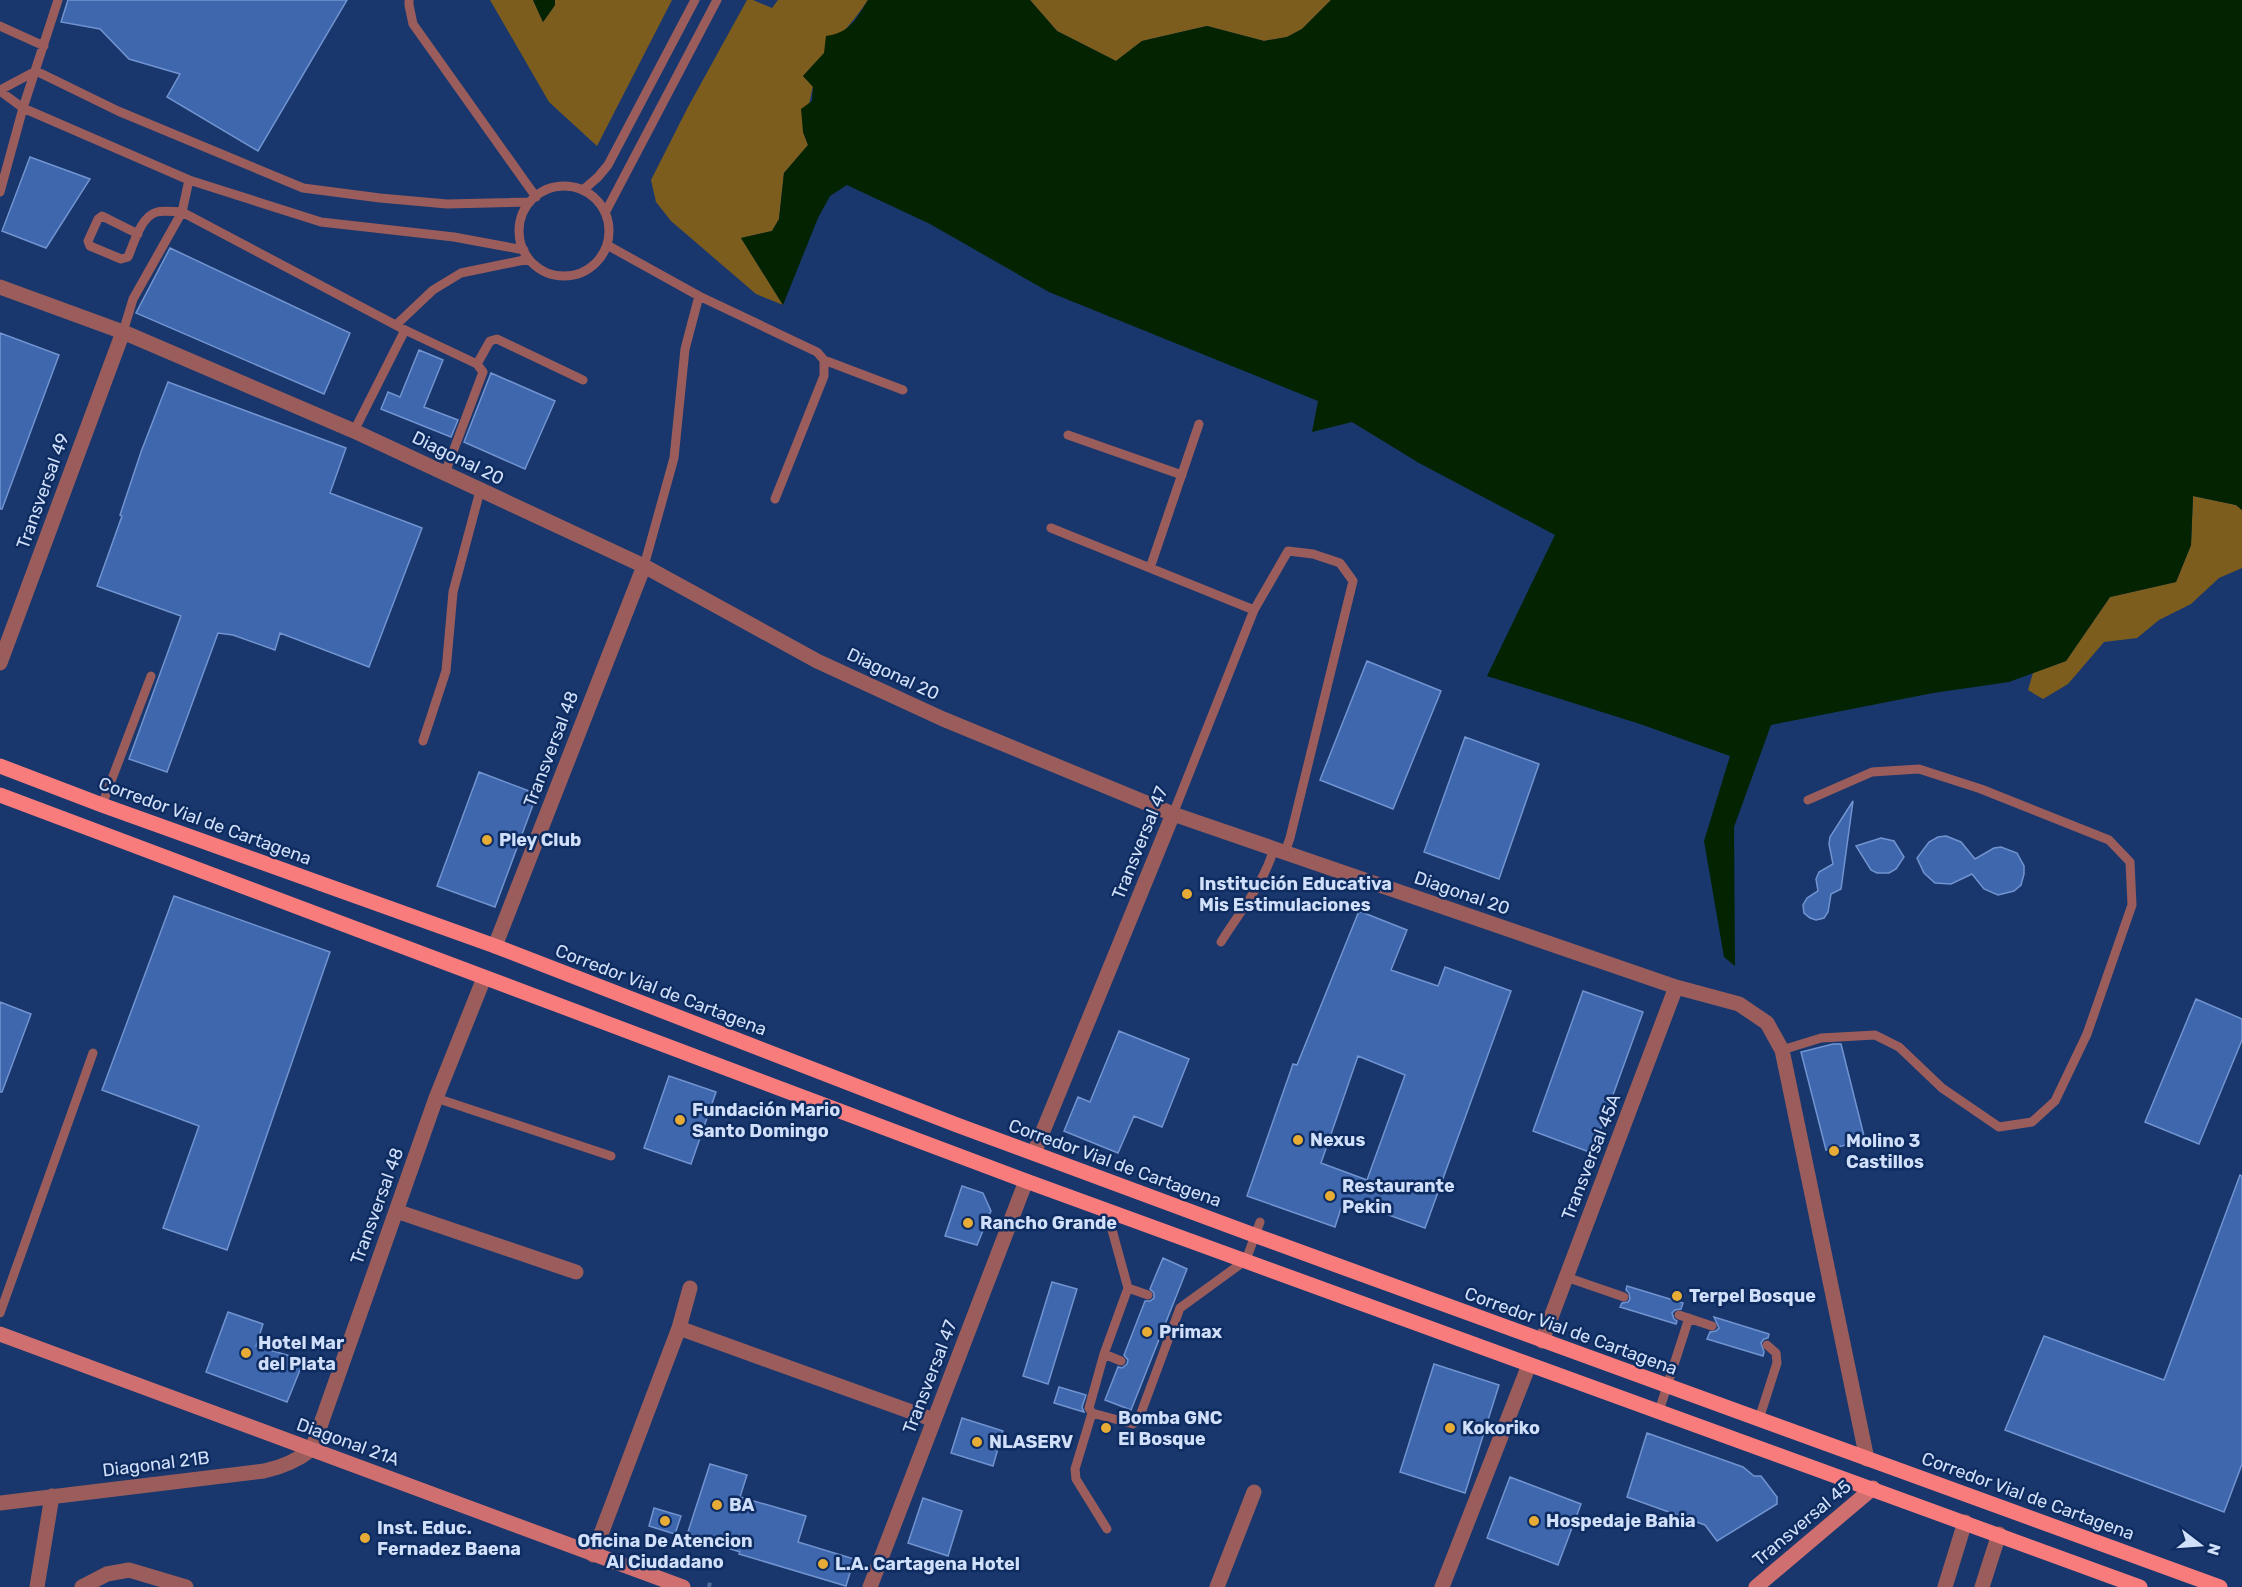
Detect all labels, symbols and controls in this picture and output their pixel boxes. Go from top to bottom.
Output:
street label: Diagonal 20 [409,426,507,490]
street label: Transversal 49 [12,430,74,552]
street label: Diagonal 20 [843,643,943,705]
street label: Transversal 48 [519,688,583,810]
street label: Corredor Vial de Cartagena [96,772,314,870]
street label: Transversal 47 [1107,783,1173,903]
place label: Pley Club [499,829,581,851]
marker: Pley Club [480,833,494,847]
street label: Diagonal 20 [1411,866,1513,920]
place label: Institución Educativa Mis Estimulaciones [1199,873,1392,916]
marker: Institución Educativa Mis Estimulaciones [1180,887,1194,901]
street label: Corredor Vial de Cartagena [552,939,770,1041]
street label: Transversal 45A [1557,1091,1625,1223]
place label: Fundación Mario Santo Domingo [692,1099,840,1142]
marker: Fundación Mario Santo Domingo [673,1113,687,1127]
street label: Corredor Vial de Cartagena [1006,1114,1224,1212]
place label: Nexus [1310,1129,1365,1151]
place label: Molino 3 Castillos [1846,1130,1924,1173]
marker: Nexus [1291,1133,1305,1147]
marker: Molino 3 Castillos [1827,1144,1841,1158]
street label: Transversal 48 [346,1145,408,1267]
place label: Restaurante Pekin [1342,1175,1455,1218]
marker: Restaurante Pekin [1323,1189,1337,1203]
place label: Rancho Grande [980,1212,1117,1234]
marker: Rancho Grande [961,1216,975,1230]
street label: Corredor Vial de Cartagena [1462,1282,1680,1380]
place label: Terpel Bosque [1689,1285,1816,1307]
marker: Terpel Bosque [1670,1289,1684,1303]
street label: Transversal 47 [898,1317,962,1437]
place label: Primax [1159,1321,1223,1343]
marker: Primax [1140,1325,1154,1339]
place label: Hotel Mar del Plata [258,1332,344,1375]
marker: Hotel Mar del Plata [239,1346,253,1360]
place label: Bomba GNC El Bosque [1118,1407,1223,1450]
street label: Diagonal 21A [294,1413,402,1471]
place label: Kokoriko [1462,1417,1540,1439]
marker: Bomba GNC El Bosque [1099,1421,1113,1435]
marker: Kokoriko [1443,1421,1457,1435]
place label: NLASERV [989,1431,1074,1453]
marker: NLASERV [970,1435,984,1449]
street label: Diagonal 21B [101,1447,211,1481]
street label: Corredor Vial de Cartagena [1919,1447,2137,1545]
street label: Transversal 45 [1748,1475,1856,1571]
place label: BA [729,1494,754,1516]
marker: BA [710,1498,724,1512]
place label: Hospedaje Bahia [1546,1510,1696,1532]
marker: Oficina De Atencion Al Ciudadano [658,1514,672,1528]
marker: Hospedaje Bahia [1527,1514,1541,1528]
north arrow [2170,1515,2230,1575]
place label: Inst. Educ. Fernadez Baena [377,1517,521,1560]
place label: Oficina De Atencion Al Ciudadano [577,1530,753,1573]
marker: Inst. Educ. Fernadez Baena [358,1531,372,1545]
text: N [2203,1541,2225,1558]
place label: L.A. Cartagena Hotel [835,1553,1020,1575]
marker: L.A. Cartagena Hotel [816,1557,830,1571]

